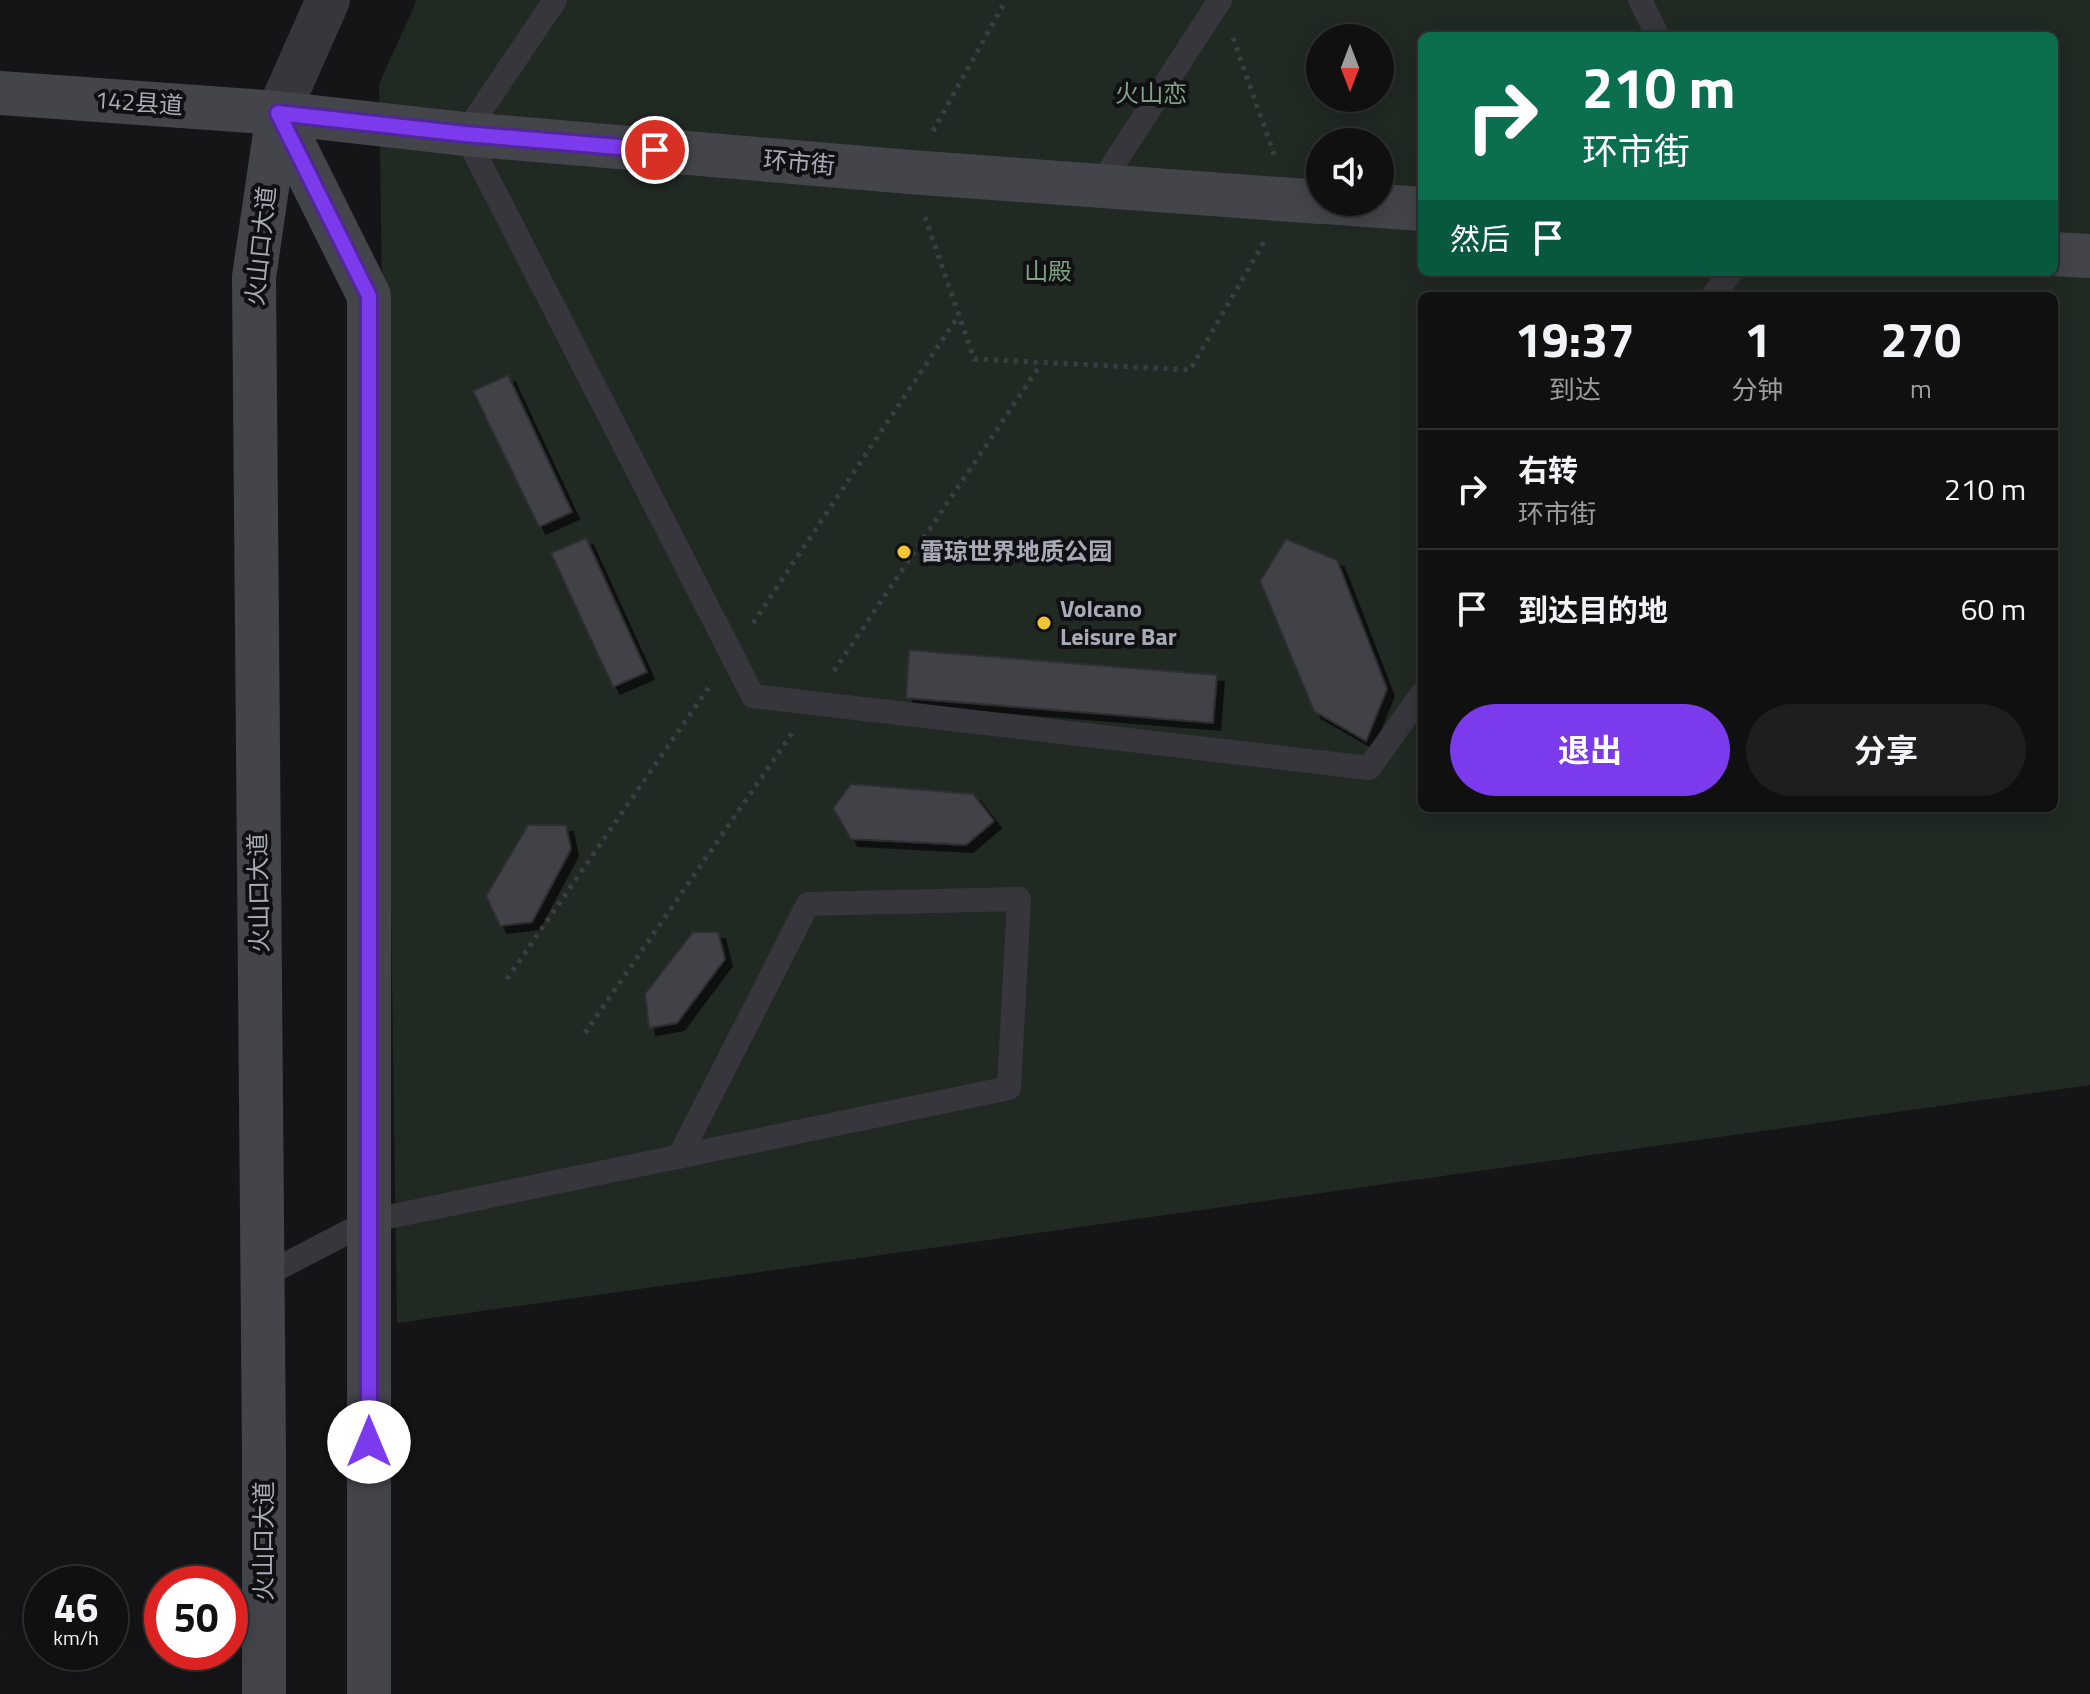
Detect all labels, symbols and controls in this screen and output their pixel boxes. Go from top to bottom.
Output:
north arrow [1306,24,1394,112]
map controls [1306,24,1394,216]
text: 210 m [1582,45,1735,130]
icon: right [1450,64,1554,168]
park label: 火山恋 [1115,75,1187,111]
street label: 142县道 [94,81,184,123]
pin [621,116,689,184]
text: 环市街 [1582,123,1690,178]
icon: arrive [633,128,677,172]
button: sound [1306,128,1394,216]
street label: 环市街 [762,141,837,183]
street label: 火山口大道 [236,184,284,307]
text: 然后 [1450,216,1510,262]
icon: arrive [1526,216,1570,260]
park label: 山殿 [1024,253,1072,289]
text: 19:37 [1515,303,1635,376]
text: 1 [1744,303,1771,376]
text: 270 [1880,303,1961,376]
text: m [1910,369,1932,408]
text: 到达 [1549,370,1601,409]
text: 分钟 [1732,370,1784,409]
text: 右转 [1518,447,1578,493]
text: 210 m [1944,466,2026,512]
icon: right [1450,467,1494,511]
text: 环市街 [1518,494,1596,533]
place label: 雷琼世界地质公园 [920,533,1112,569]
marker: 雷琼世界地质公园 [895,543,913,561]
text: 60 m [1961,586,2026,632]
icon: arrive [1450,587,1494,631]
text: 到达目的地 [1518,587,1668,633]
place label: Volcano Leisure Bar [1060,590,1177,654]
marker: Volcano Leisure Bar [1035,614,1053,632]
button: 退出 [1450,704,1730,796]
button: 分享 [1746,704,2026,796]
street label: 火山口大道 [239,833,277,953]
position arrow [327,1400,411,1484]
street label: 火山口大道 [245,1481,281,1601]
speed limit sign: 50 [144,1566,248,1670]
text: 46 [54,1577,98,1638]
text: km/h [53,1622,99,1653]

